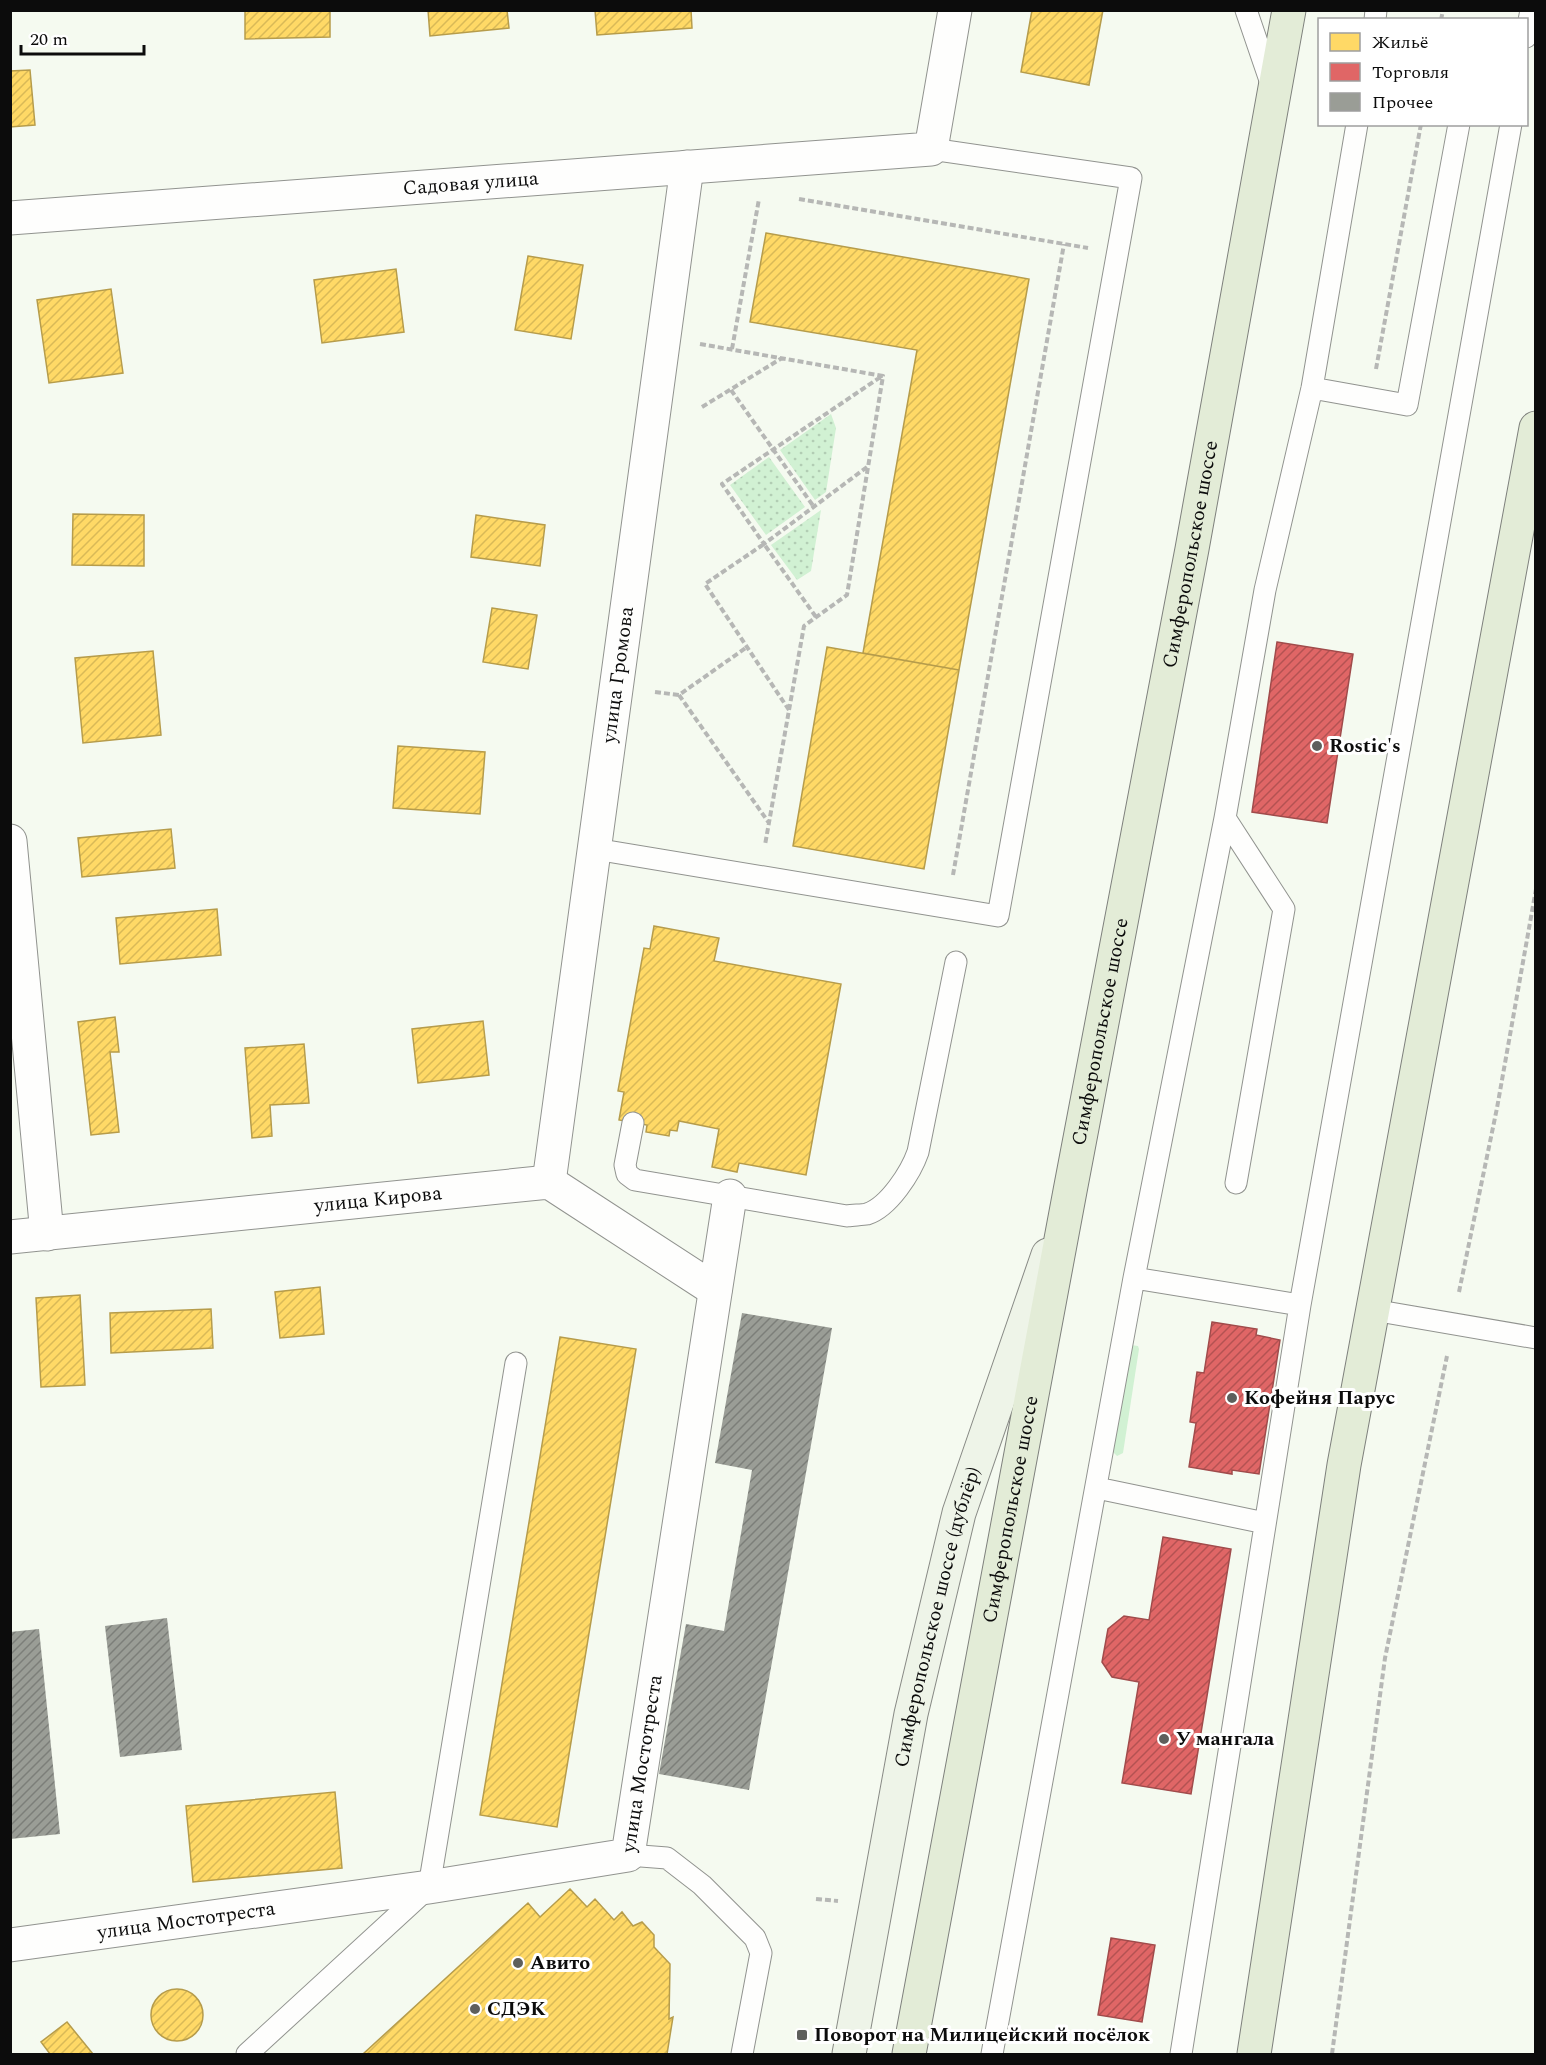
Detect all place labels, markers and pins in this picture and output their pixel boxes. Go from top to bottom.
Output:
place label: Rostic's [1329,731,1401,761]
marker: Rostic's [1310,739,1324,753]
place label: Кофейня Парус [1244,1383,1395,1413]
marker: Кофейня Парус [1225,1391,1239,1405]
place label: У мангала [1176,1724,1275,1754]
marker: У мангала [1157,1732,1171,1746]
place label: Авито [530,1948,590,1978]
marker: Авито [511,1956,525,1970]
place label: СДЭК [487,1994,546,2024]
marker: СДЭК [468,2002,482,2016]
place label: Поворот на Милицейский посёлок [814,2020,1150,2050]
marker: Поворот на Милицейский посёлок [795,2028,809,2042]

